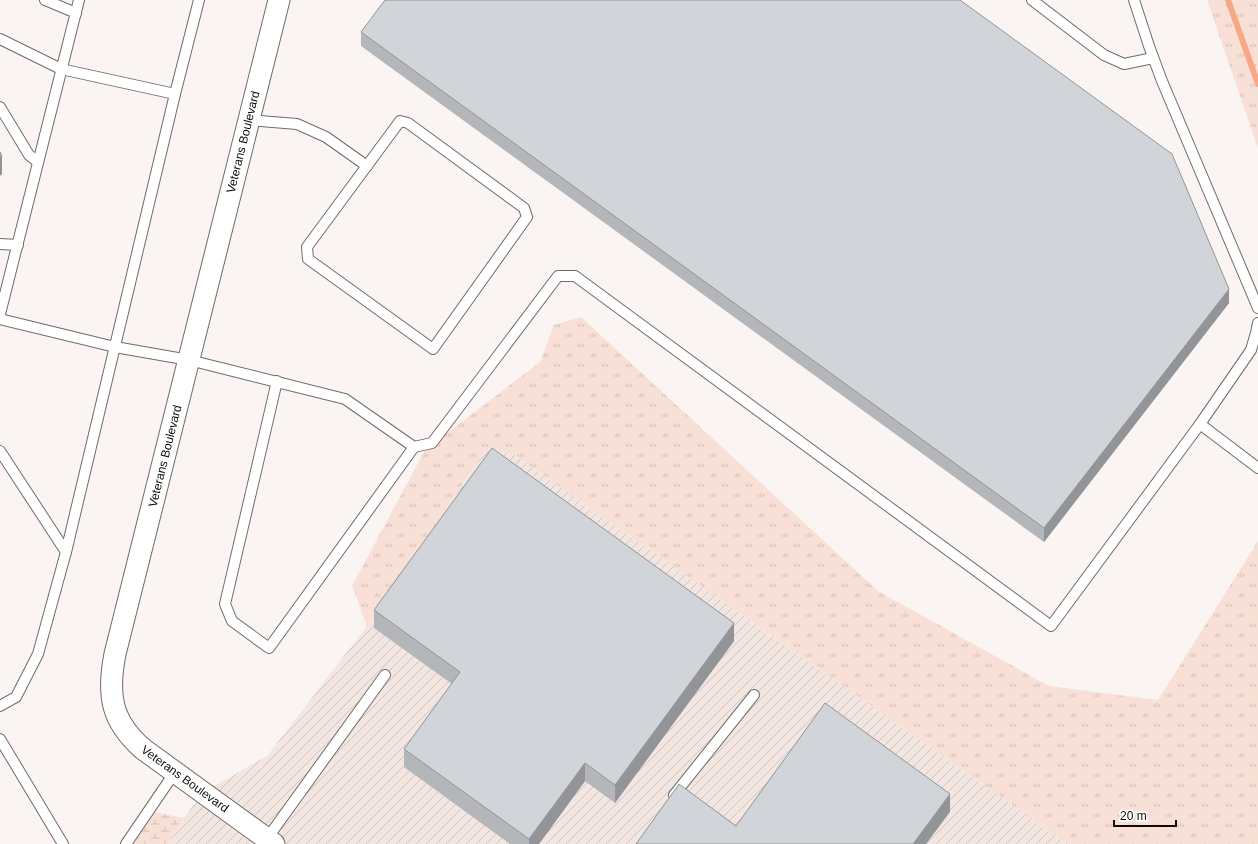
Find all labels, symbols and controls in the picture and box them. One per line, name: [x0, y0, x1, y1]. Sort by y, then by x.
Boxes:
street label: Veterans Boulevard: [224, 89, 262, 195]
street label: Veterans Boulevard: [146, 403, 184, 509]
street label: Veterans Boulevard: [139, 743, 231, 815]
scale bar: [1114, 802, 1176, 828]
text: 20 m: [1120, 809, 1147, 823]

